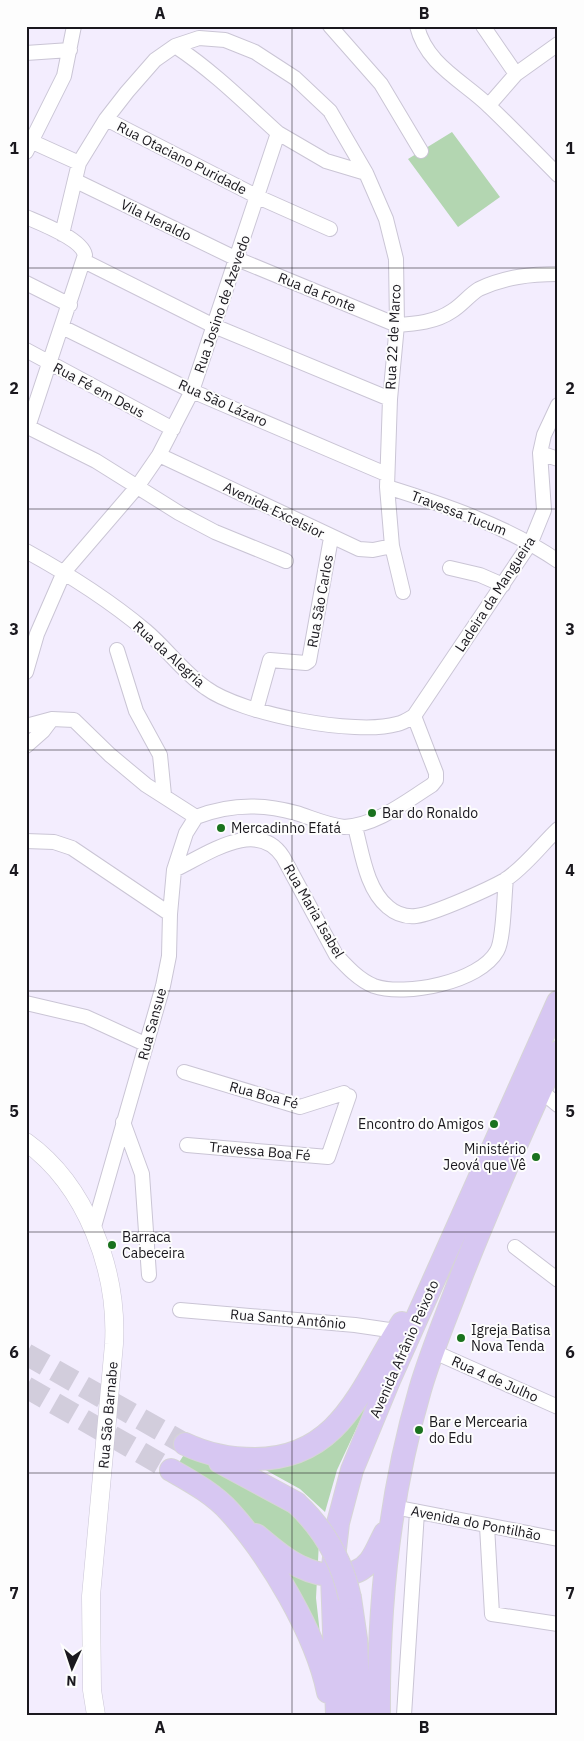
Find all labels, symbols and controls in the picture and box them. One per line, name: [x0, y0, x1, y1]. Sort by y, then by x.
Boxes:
text: A: [155, 3, 166, 23]
text: B: [419, 3, 430, 23]
street label: Rua Otaciano Puridade: [114, 117, 250, 199]
text: 1: [9, 138, 19, 158]
text: 1: [565, 138, 575, 158]
street label: Vila Heraldo: [118, 195, 194, 245]
street label: Rua Josino de Azevedo: [190, 233, 254, 375]
street label: Rua da Fonte: [275, 268, 359, 316]
street label: Rua 22 de Marco: [381, 284, 405, 390]
street label: Rua Fé em Deus: [50, 358, 148, 422]
street label: Rua São Lázaro: [176, 375, 271, 431]
text: 2: [9, 378, 19, 398]
text: 2: [565, 378, 575, 398]
street label: Avenida Excelsior: [220, 478, 328, 542]
street label: Travessa Tucum: [409, 486, 509, 540]
street label: Ladeira da Mangueira: [451, 532, 539, 655]
street label: Rua São Carlos: [303, 553, 337, 649]
street label: Rua da Alegria: [129, 617, 209, 691]
text: 3: [9, 619, 19, 639]
text: 3: [565, 619, 575, 639]
place label: Bar do Ronaldo: [382, 804, 478, 822]
marker: Bar do Ronaldo: [366, 807, 378, 819]
place label: Mercadinho Efatá: [231, 819, 341, 837]
marker: Mercadinho Efatá: [215, 822, 227, 834]
text: 4: [9, 860, 19, 880]
text: 4: [565, 860, 575, 880]
street label: Rua Maria Isabel: [280, 861, 348, 961]
street label: Rua Sansue: [134, 986, 170, 1062]
street label: Rua Boa Fé: [228, 1077, 301, 1113]
text: 5: [9, 1101, 19, 1121]
text: 5: [565, 1101, 575, 1121]
place label: Encontro do Amigos: [358, 1115, 484, 1133]
marker: Encontro do Amigos: [488, 1118, 500, 1130]
street label: Travessa Boa Fé: [209, 1138, 312, 1164]
place label: Ministério Jeová que Vê: [443, 1140, 526, 1174]
marker: Ministério Jeová que Vê: [530, 1151, 542, 1163]
place label: Barraca Cabeceira: [122, 1228, 185, 1262]
marker: Barraca Cabeceira: [106, 1239, 118, 1251]
street label: Avenida Afrânio Peixoto: [365, 1277, 443, 1421]
street label: Rua Santo Antônio: [229, 1305, 347, 1333]
place label: Igreja Batisa Nova Tenda: [471, 1321, 551, 1355]
marker: Igreja Batisa Nova Tenda: [455, 1332, 467, 1344]
text: 6: [9, 1342, 19, 1362]
text: 6: [565, 1342, 575, 1362]
street label: Rua 4 de Julho: [449, 1352, 541, 1406]
street label: Rua São Barnabe: [94, 1360, 122, 1469]
place label: Bar e Mercearia do Edu: [429, 1413, 528, 1447]
marker: Bar e Mercearia do Edu: [413, 1424, 425, 1436]
street label: Avenida do Pontilhão: [409, 1502, 543, 1544]
text: 7: [9, 1583, 19, 1603]
text: 7: [565, 1583, 575, 1603]
north arrow: [48, 1644, 98, 1694]
text: N: [66, 1672, 77, 1690]
text: A: [155, 1717, 166, 1737]
text: B: [419, 1717, 430, 1737]

